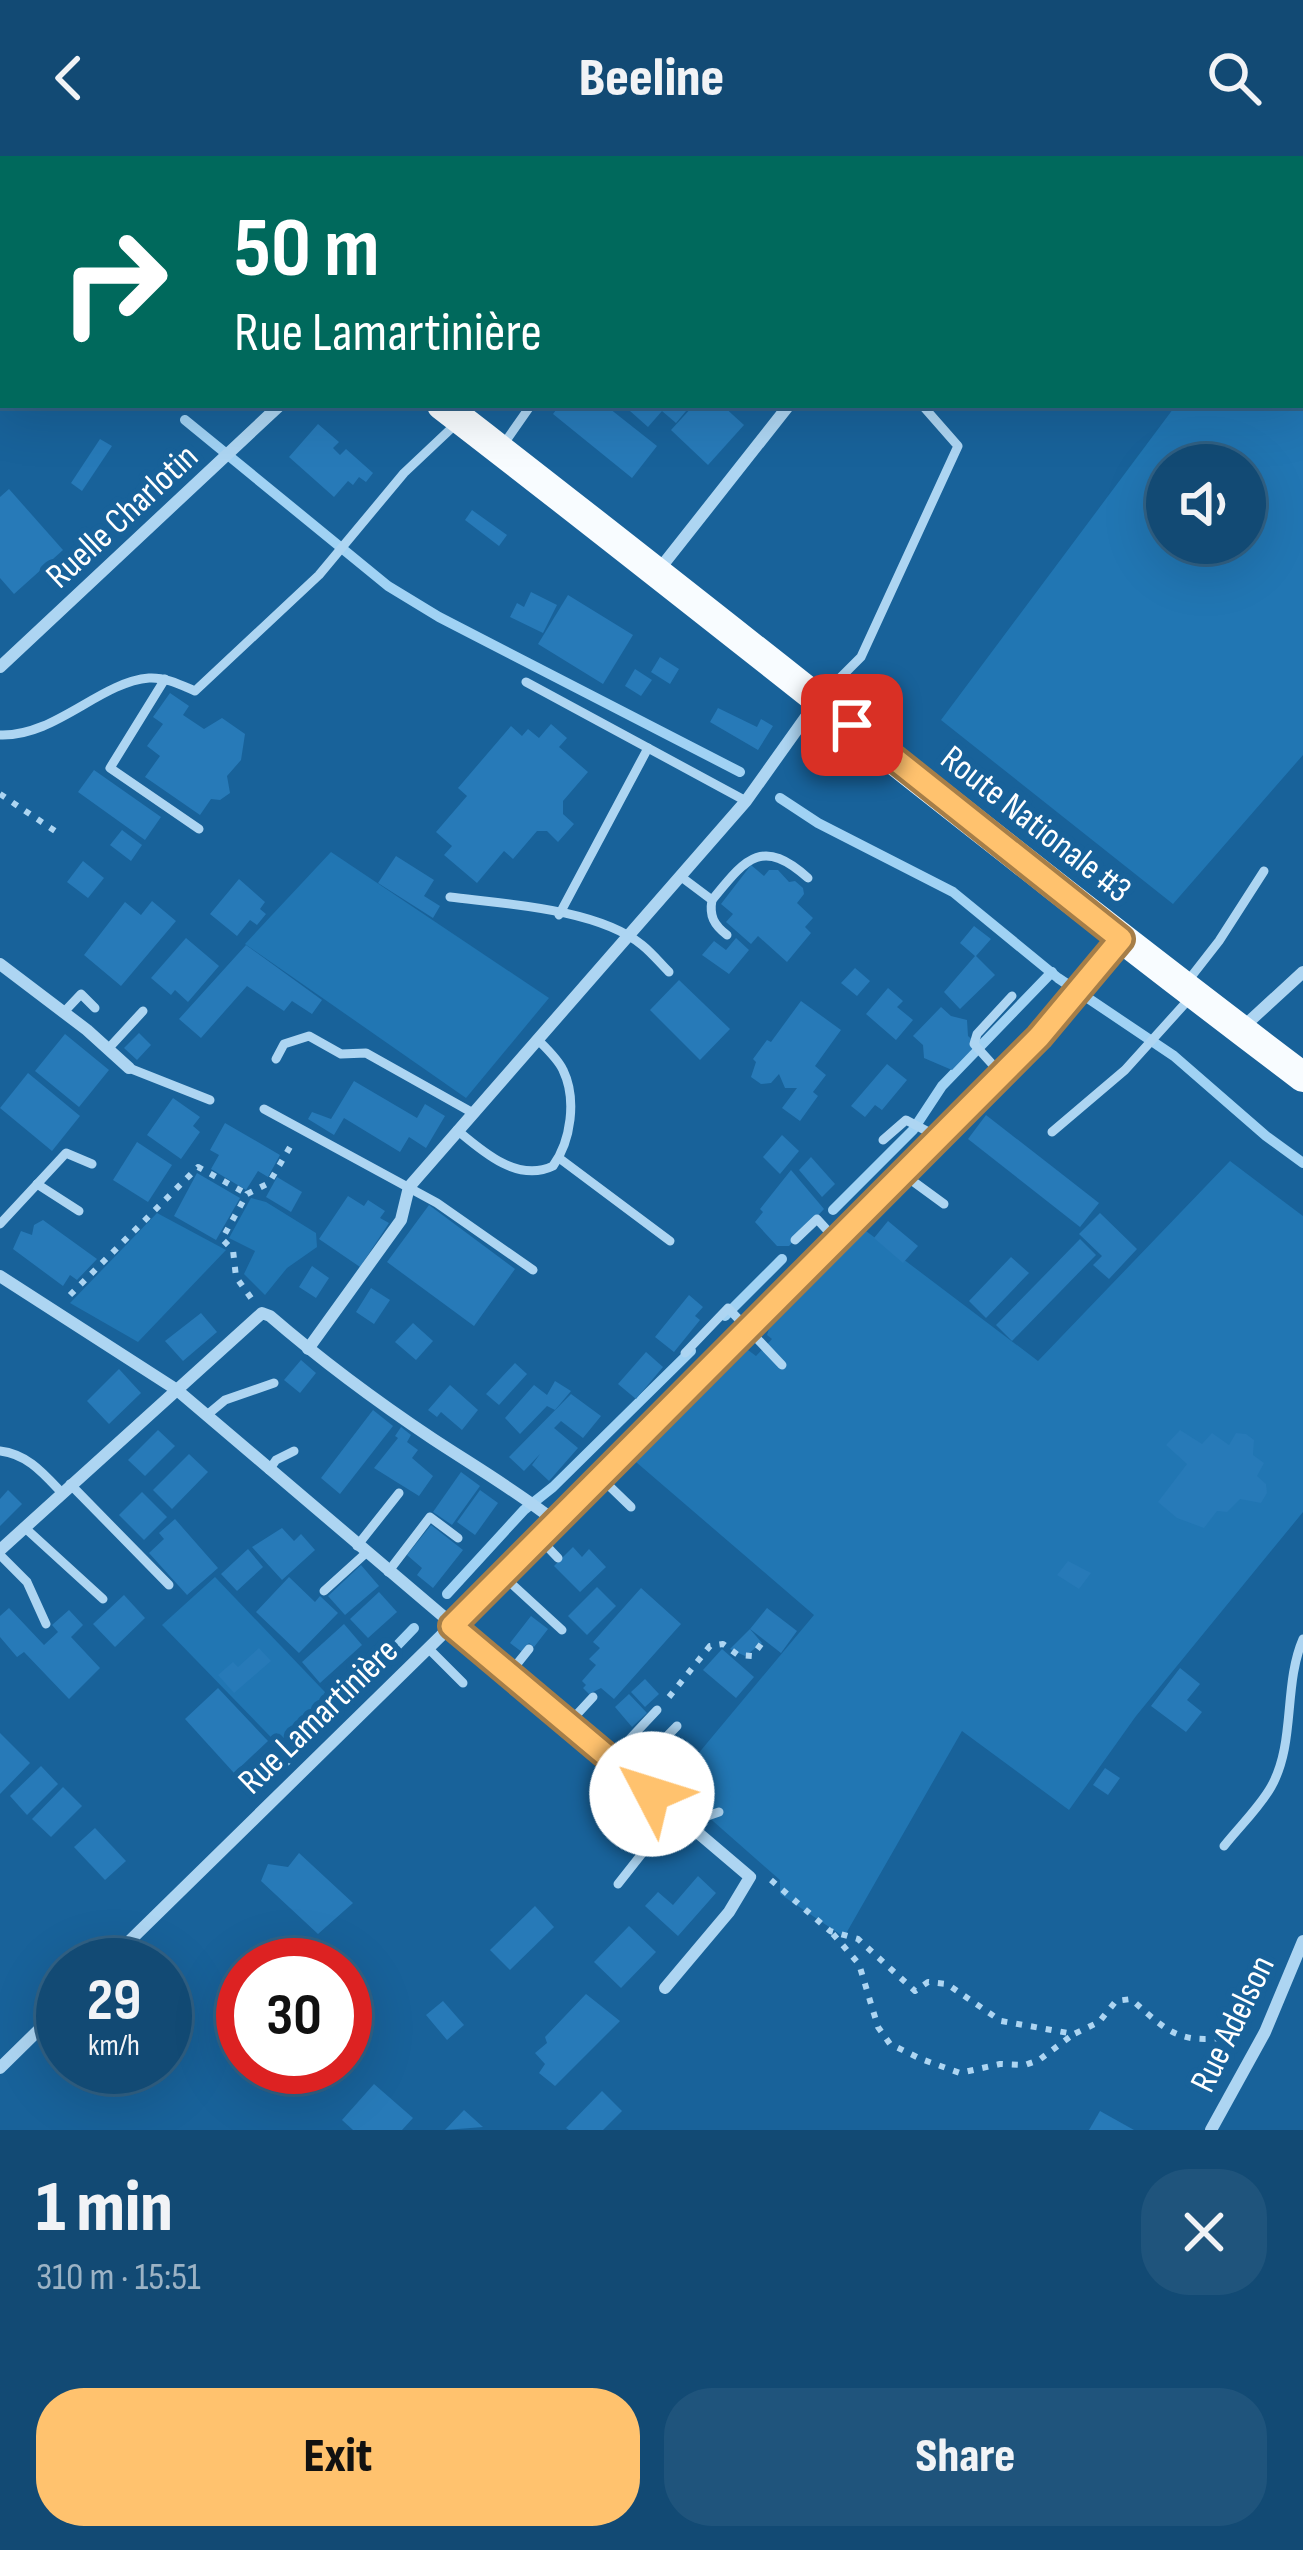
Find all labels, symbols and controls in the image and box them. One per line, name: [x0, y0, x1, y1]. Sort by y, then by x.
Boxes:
icon: back: [36, 45, 102, 111]
icon: search: [1201, 45, 1267, 111]
text: Beeline: [579, 46, 724, 111]
text: 50 m: [234, 199, 380, 300]
icon: right: [36, 204, 192, 360]
text: Rue Lamartinière: [234, 301, 542, 366]
street label: Ruelle Charlotin: [38, 436, 207, 598]
map controls: [1146, 444, 1266, 564]
button: sound: [1146, 444, 1266, 564]
pin: [801, 674, 903, 776]
icon: arrive: [819, 692, 885, 758]
street label: Route Nationale #3: [932, 737, 1139, 913]
street label: Rue Lamartinière: [230, 1630, 408, 1804]
position arrow: [589, 1731, 715, 1857]
speed limit sign: 30: [216, 1938, 372, 2094]
street label: Rue Adelson: [1182, 1949, 1285, 2099]
text: 29: [87, 1965, 141, 2037]
text: km/h: [88, 2028, 140, 2064]
text: 1 min: [36, 2165, 173, 2252]
button: close: [1141, 2169, 1267, 2295]
text: 310 m · 15:51: [36, 2254, 201, 2301]
button: Exit: [36, 2388, 640, 2526]
button: Share: [664, 2388, 1267, 2526]

